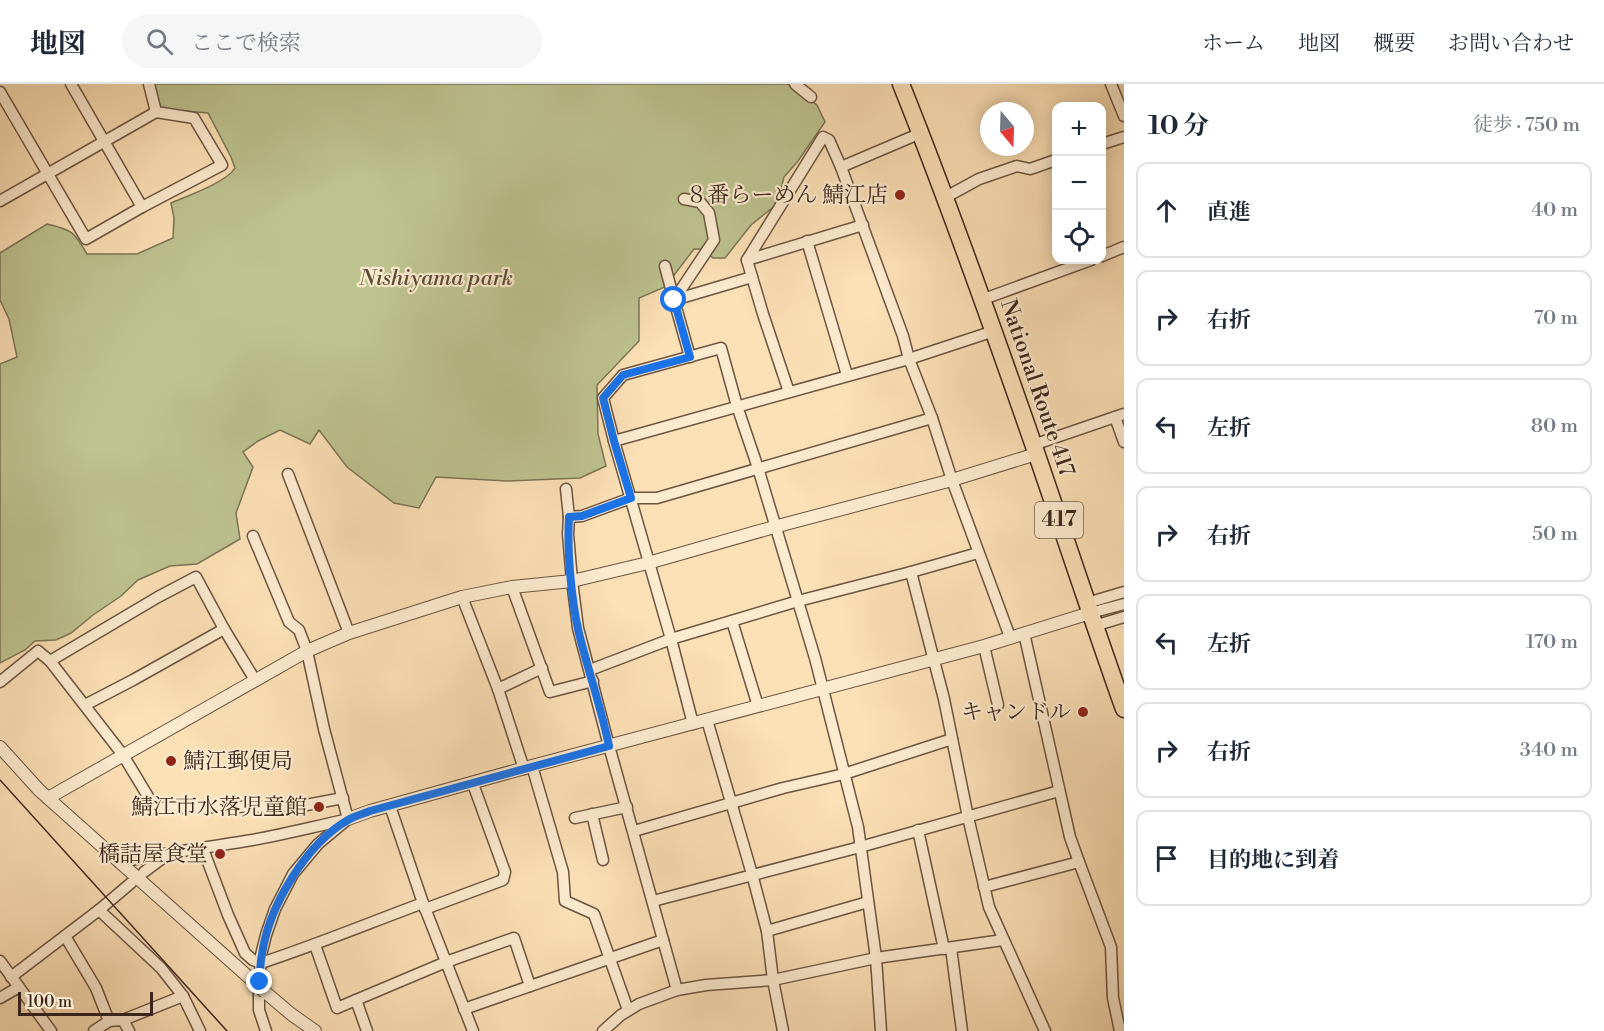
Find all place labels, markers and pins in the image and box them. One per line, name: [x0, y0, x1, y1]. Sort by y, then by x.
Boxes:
place label: ８番らーめん 鯖江店: [685, 182, 888, 209]
marker: ８番らーめん 鯖江店: [893, 188, 907, 202]
place label: キャンドル: [961, 699, 1071, 726]
marker: キャンドル: [1076, 705, 1090, 719]
place label: 鯖江郵便局: [183, 748, 293, 775]
marker: 鯖江郵便局: [164, 754, 178, 768]
place label: 鯖江市水落児童館: [131, 794, 307, 821]
marker: 鯖江市水落児童館: [312, 800, 326, 814]
place label: 橋詰屋食堂: [98, 841, 208, 868]
marker: 橋詰屋食堂: [213, 847, 227, 861]

